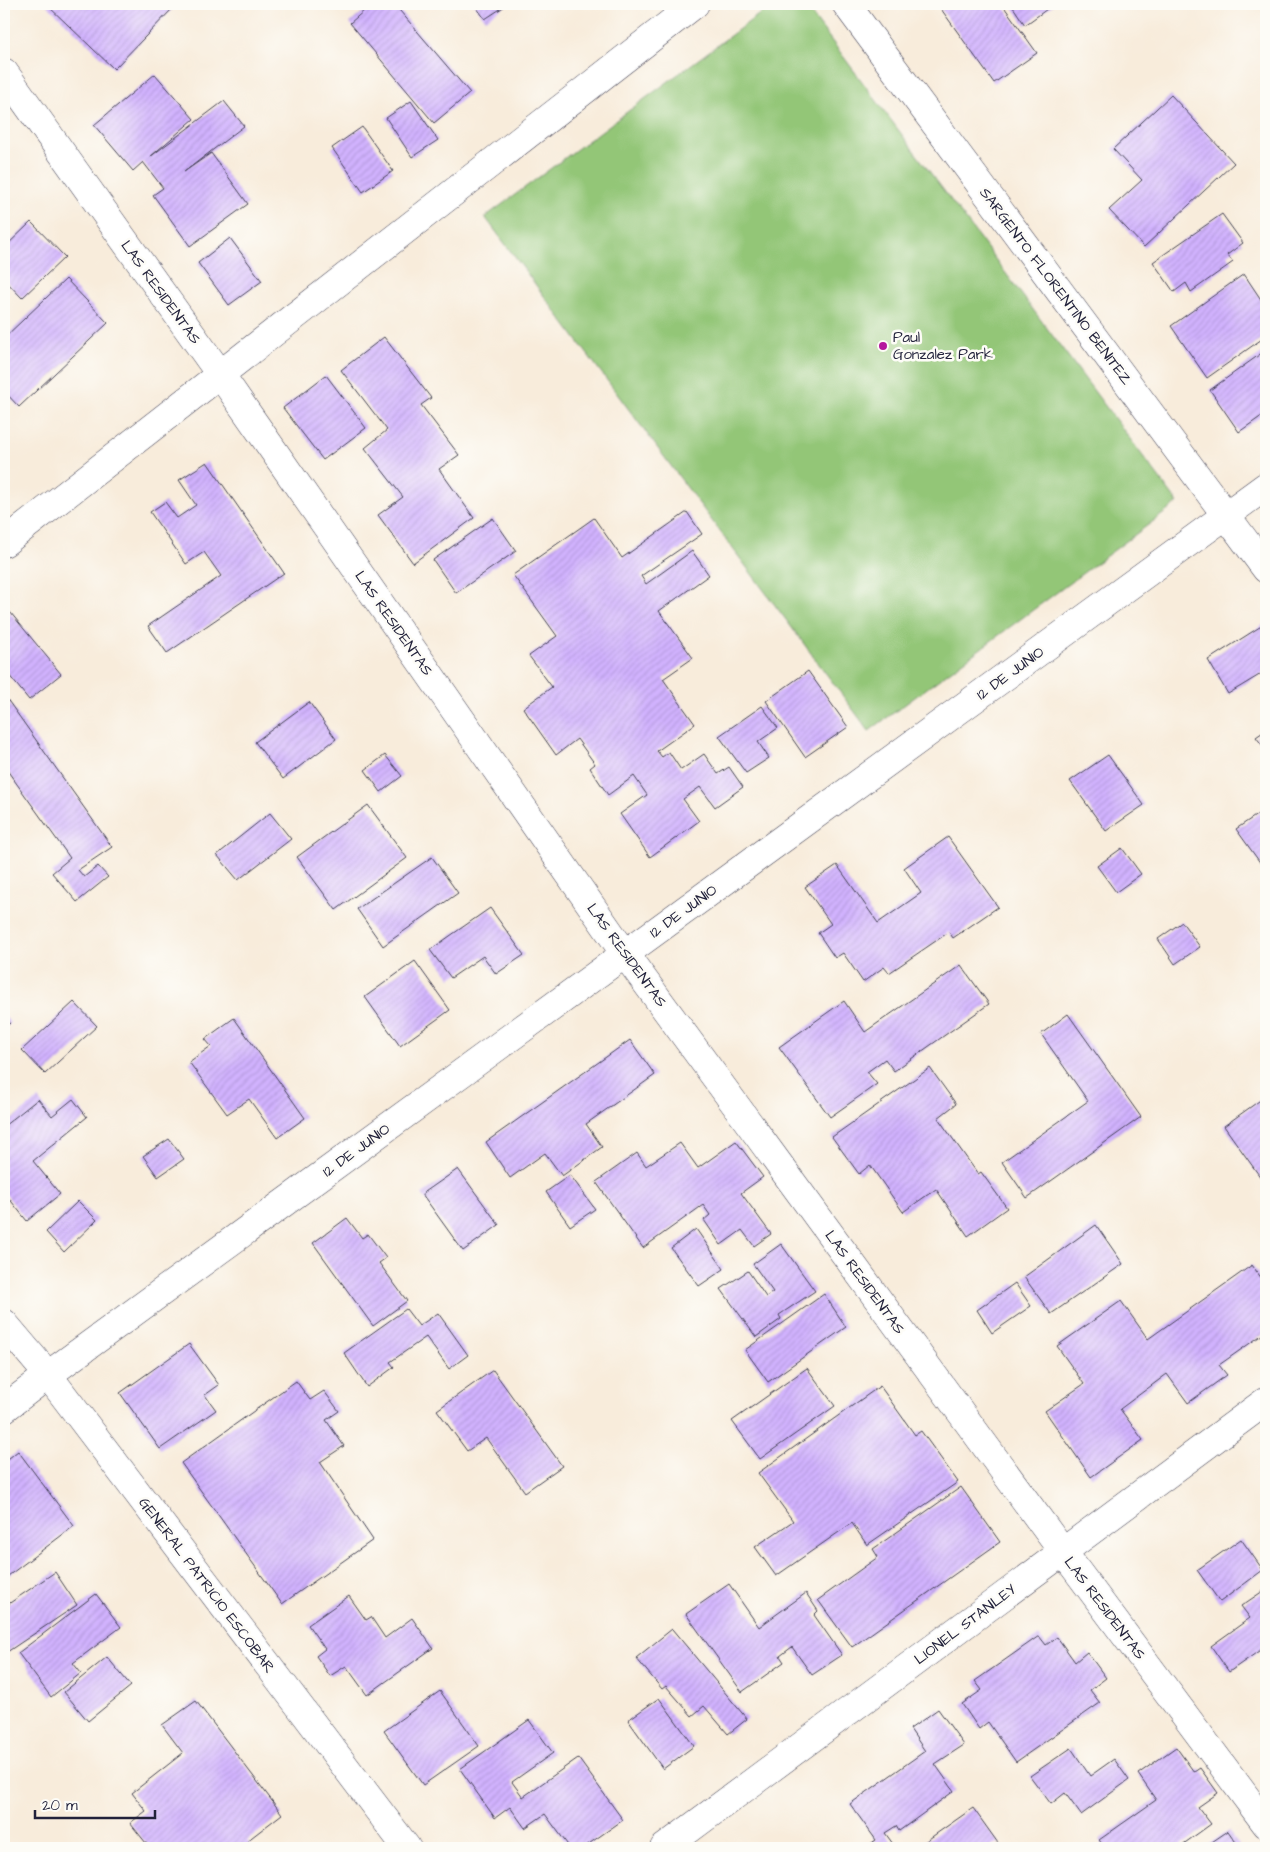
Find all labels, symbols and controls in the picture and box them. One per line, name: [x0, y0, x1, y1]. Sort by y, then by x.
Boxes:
street label: SARGENTO FLORENTINO BENITEZ: [974, 183, 1137, 389]
street label: LAS RESIDENTAS: [116, 236, 206, 349]
place label: Paul Gonzalez Park: [893, 327, 993, 365]
marker: Paul Gonzalez Park: [877, 340, 889, 352]
street label: LAS RESIDENTAS: [350, 567, 438, 680]
street label: 12 DE JUNIO: [972, 642, 1049, 705]
street label: 12 DE JUNIO: [645, 880, 722, 943]
street label: LAS RESIDENTAS: [582, 899, 672, 1012]
street label: 12 DE JUNIO: [318, 1119, 395, 1182]
street label: LAS RESIDENTAS: [820, 1226, 910, 1339]
street label: GENERAL PATRICIO ESCOBAR: [134, 1493, 280, 1677]
street label: LAS RESIDENTAS: [1059, 1553, 1150, 1664]
street label: LIONEL STANLEY: [910, 1579, 1021, 1670]
scale bar: [35, 1787, 155, 1819]
text: 20 m: [42, 1795, 78, 1816]

